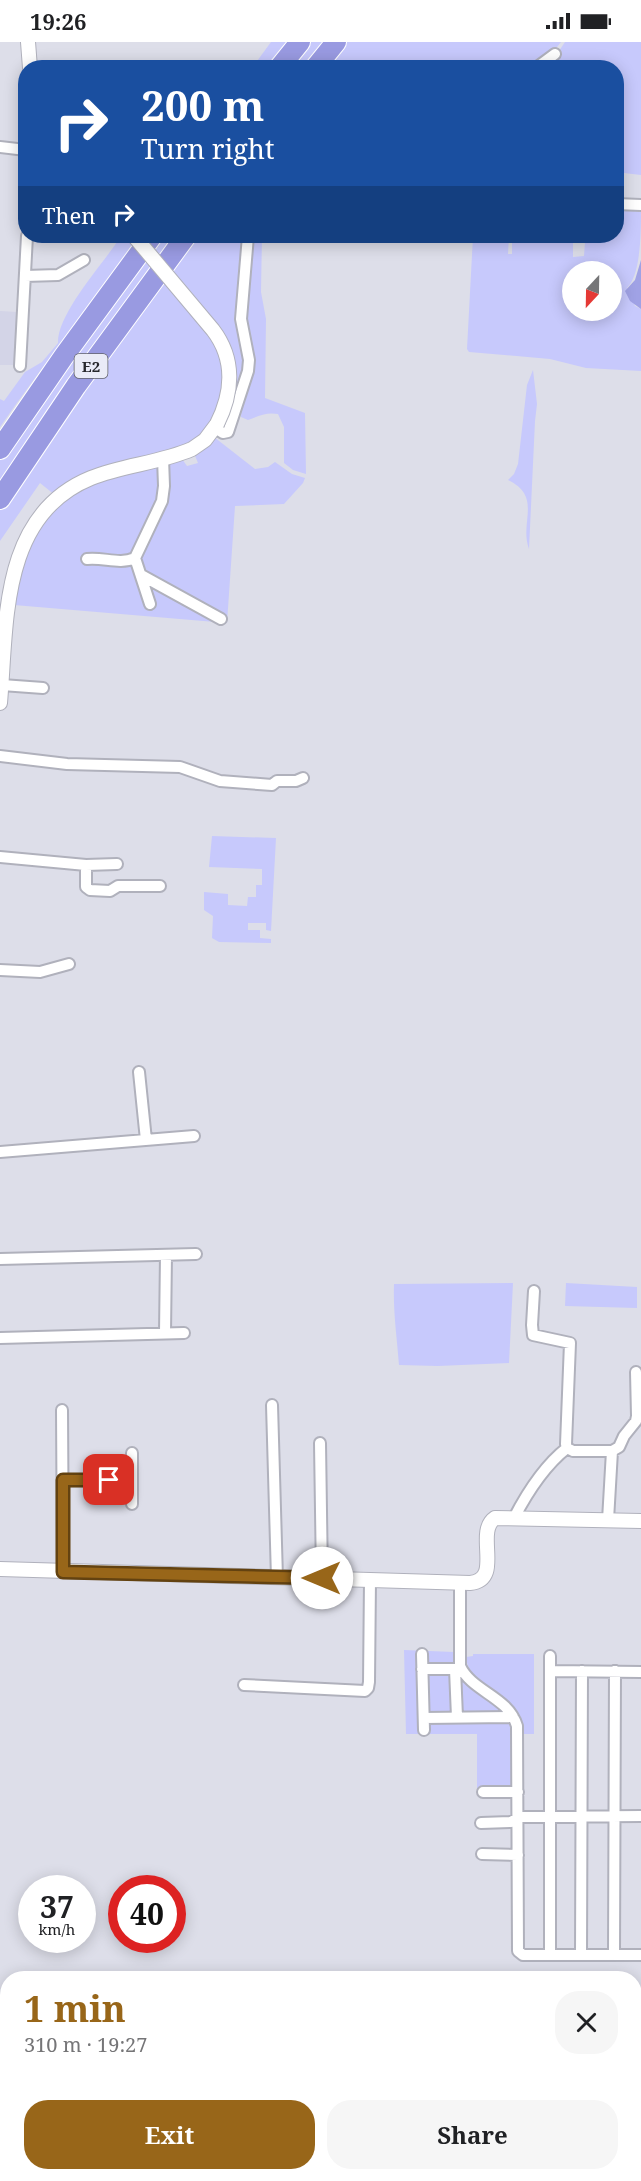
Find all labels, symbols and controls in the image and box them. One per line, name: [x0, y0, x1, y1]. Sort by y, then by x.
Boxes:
text: 19:26: [30, 6, 86, 36]
text: 200 m: [141, 76, 265, 133]
icon: right: [42, 84, 120, 162]
text: Turn right: [141, 130, 274, 167]
icon: right: [107, 198, 140, 231]
text: Then: [42, 200, 95, 230]
north arrow: [562, 261, 622, 321]
map controls: [562, 261, 622, 321]
road number: E2: [74, 354, 107, 378]
pin: [83, 1454, 134, 1505]
icon: arrive: [92, 1463, 125, 1496]
position arrow: [290, 1546, 354, 1610]
speed limit sign: 40: [108, 1875, 186, 1953]
text: 37: [40, 1886, 74, 1927]
text: km/h: [39, 1919, 75, 1939]
text: 1 min: [24, 1984, 126, 2033]
button: close: [555, 1991, 618, 2054]
text: 310 m · 19:27: [24, 2031, 147, 2058]
button: Exit: [24, 2100, 315, 2169]
button: Share: [327, 2100, 618, 2169]

